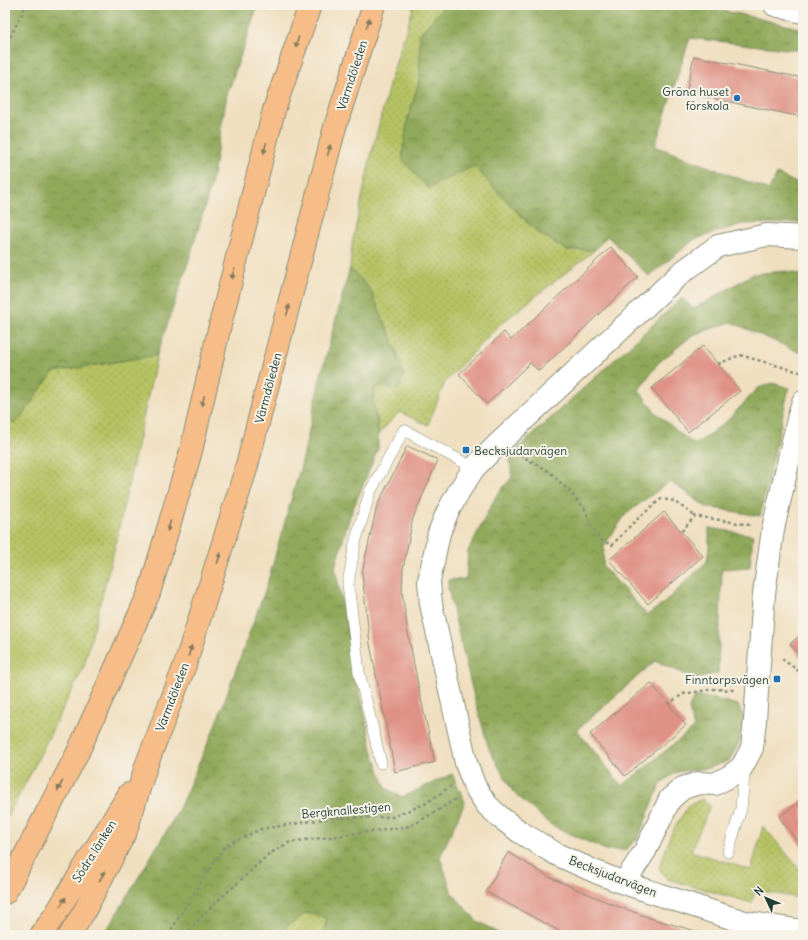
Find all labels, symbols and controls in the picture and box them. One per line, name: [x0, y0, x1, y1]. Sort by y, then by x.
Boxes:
one-way arrow: [366, 16, 372, 28]
one-way arrow: [294, 36, 300, 48]
street label: Värmdöleden: [334, 38, 370, 112]
place label: Gröna huset förskola: [662, 84, 729, 113]
marker: Gröna huset förskola: [732, 93, 742, 103]
one-way arrow: [262, 142, 268, 154]
one-way arrow: [327, 144, 333, 156]
one-way arrow: [230, 268, 236, 280]
one-way arrow: [285, 304, 291, 316]
street label: Värmdöleden: [251, 351, 285, 425]
one-way arrow: [199, 394, 205, 407]
place label: Becksjudarvägen: [474, 443, 567, 458]
marker: Becksjudarvägen: [461, 445, 471, 455]
one-way arrow: [166, 520, 172, 532]
one-way arrow: [216, 552, 222, 564]
one-way arrow: [187, 644, 193, 656]
street label: Värmdöleden: [152, 660, 192, 734]
place label: Finntorpsvägen: [685, 672, 769, 687]
marker: Finntorpsvägen: [772, 674, 782, 684]
one-way arrow: [57, 780, 64, 792]
street label: Bergknallestigen: [301, 799, 391, 821]
street label: Södra länken: [69, 817, 119, 885]
street label: Becksjudarvägen: [567, 852, 659, 900]
one-way arrow: [99, 871, 106, 882]
north arrow: [746, 878, 786, 918]
text: N: [751, 883, 766, 899]
one-way arrow: [59, 896, 66, 908]

